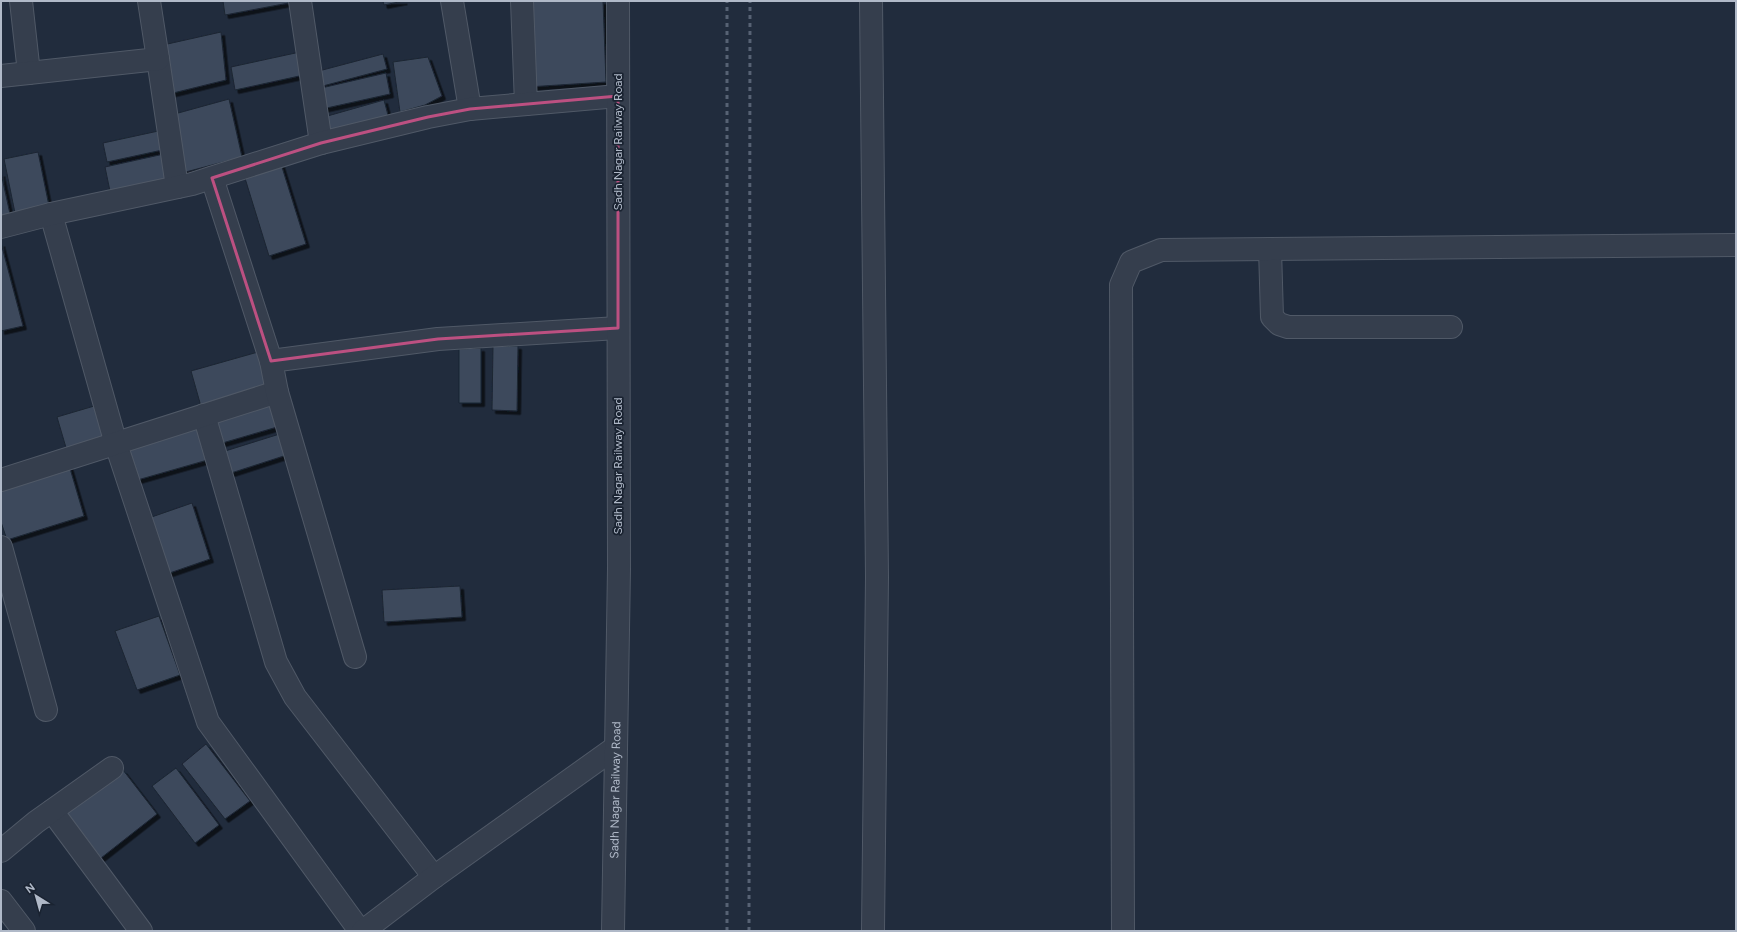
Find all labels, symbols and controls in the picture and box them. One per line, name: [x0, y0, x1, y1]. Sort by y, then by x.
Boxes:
street label: Sadh Nagar Railway Road: [611, 73, 625, 211]
street label: Sadh Nagar Railway Road: [611, 397, 625, 535]
street label: Sadh Nagar Railway Road: [607, 721, 623, 859]
north arrow: [16, 876, 56, 916]
text: N: [23, 881, 38, 896]

